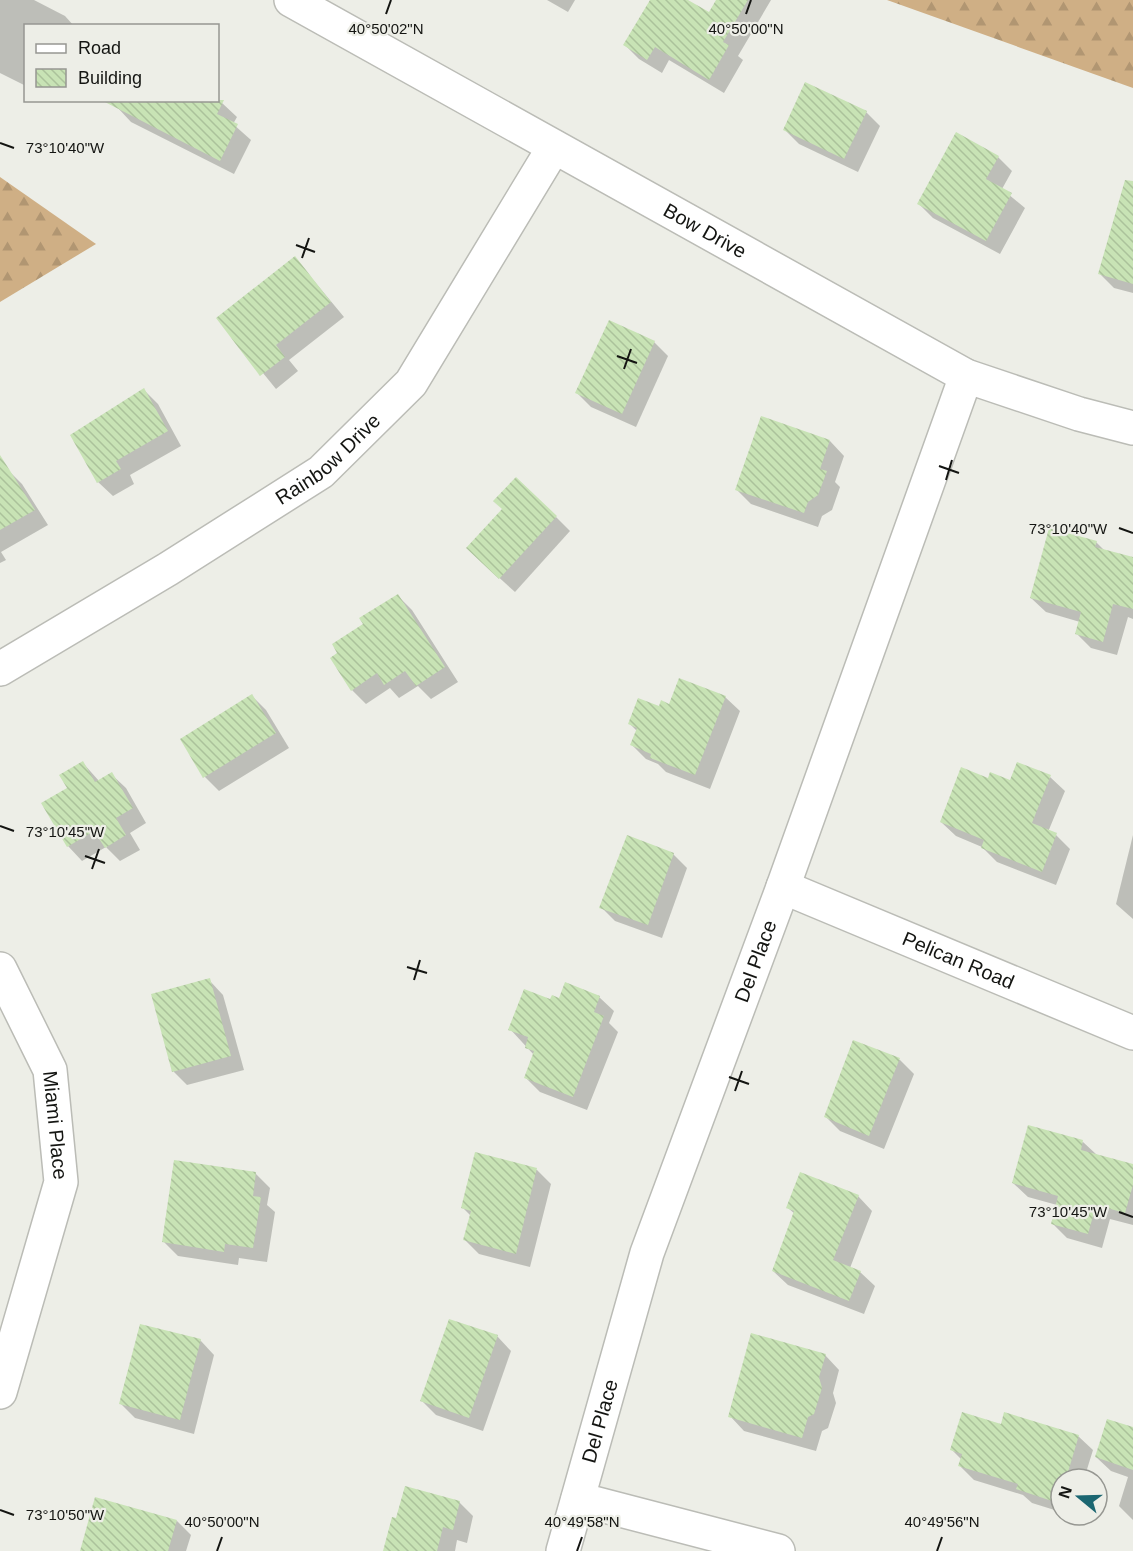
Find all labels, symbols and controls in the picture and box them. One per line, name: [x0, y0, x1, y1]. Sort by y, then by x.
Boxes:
text: 40°50'02"N: [348, 20, 424, 37]
text: 40°50'00"N: [708, 20, 784, 37]
legend: [24, 24, 219, 102]
text: Road: [78, 38, 121, 58]
text: Building: [78, 68, 142, 88]
text: 73°10'40"W: [26, 139, 105, 156]
street label: Bow Drive: [660, 199, 750, 262]
street label: Rainbow Drive: [271, 409, 384, 509]
text: 73°10'40"W: [1029, 520, 1108, 537]
text: 73°10'45"W: [26, 823, 105, 840]
street label: Del Place: [730, 917, 781, 1005]
street label: Pelican Road: [899, 927, 1018, 993]
street label: Miami Place: [39, 1070, 72, 1180]
text: 73°10'45"W: [1029, 1203, 1108, 1220]
street label: Del Place: [577, 1377, 622, 1465]
north arrow: [1049, 1467, 1109, 1527]
text: N: [1055, 1484, 1075, 1501]
text: 73°10'50"W: [26, 1506, 105, 1523]
text: 40°50'00"N: [184, 1513, 260, 1530]
text: 40°49'58"N: [544, 1513, 620, 1530]
text: 40°49'56"N: [904, 1513, 980, 1530]

